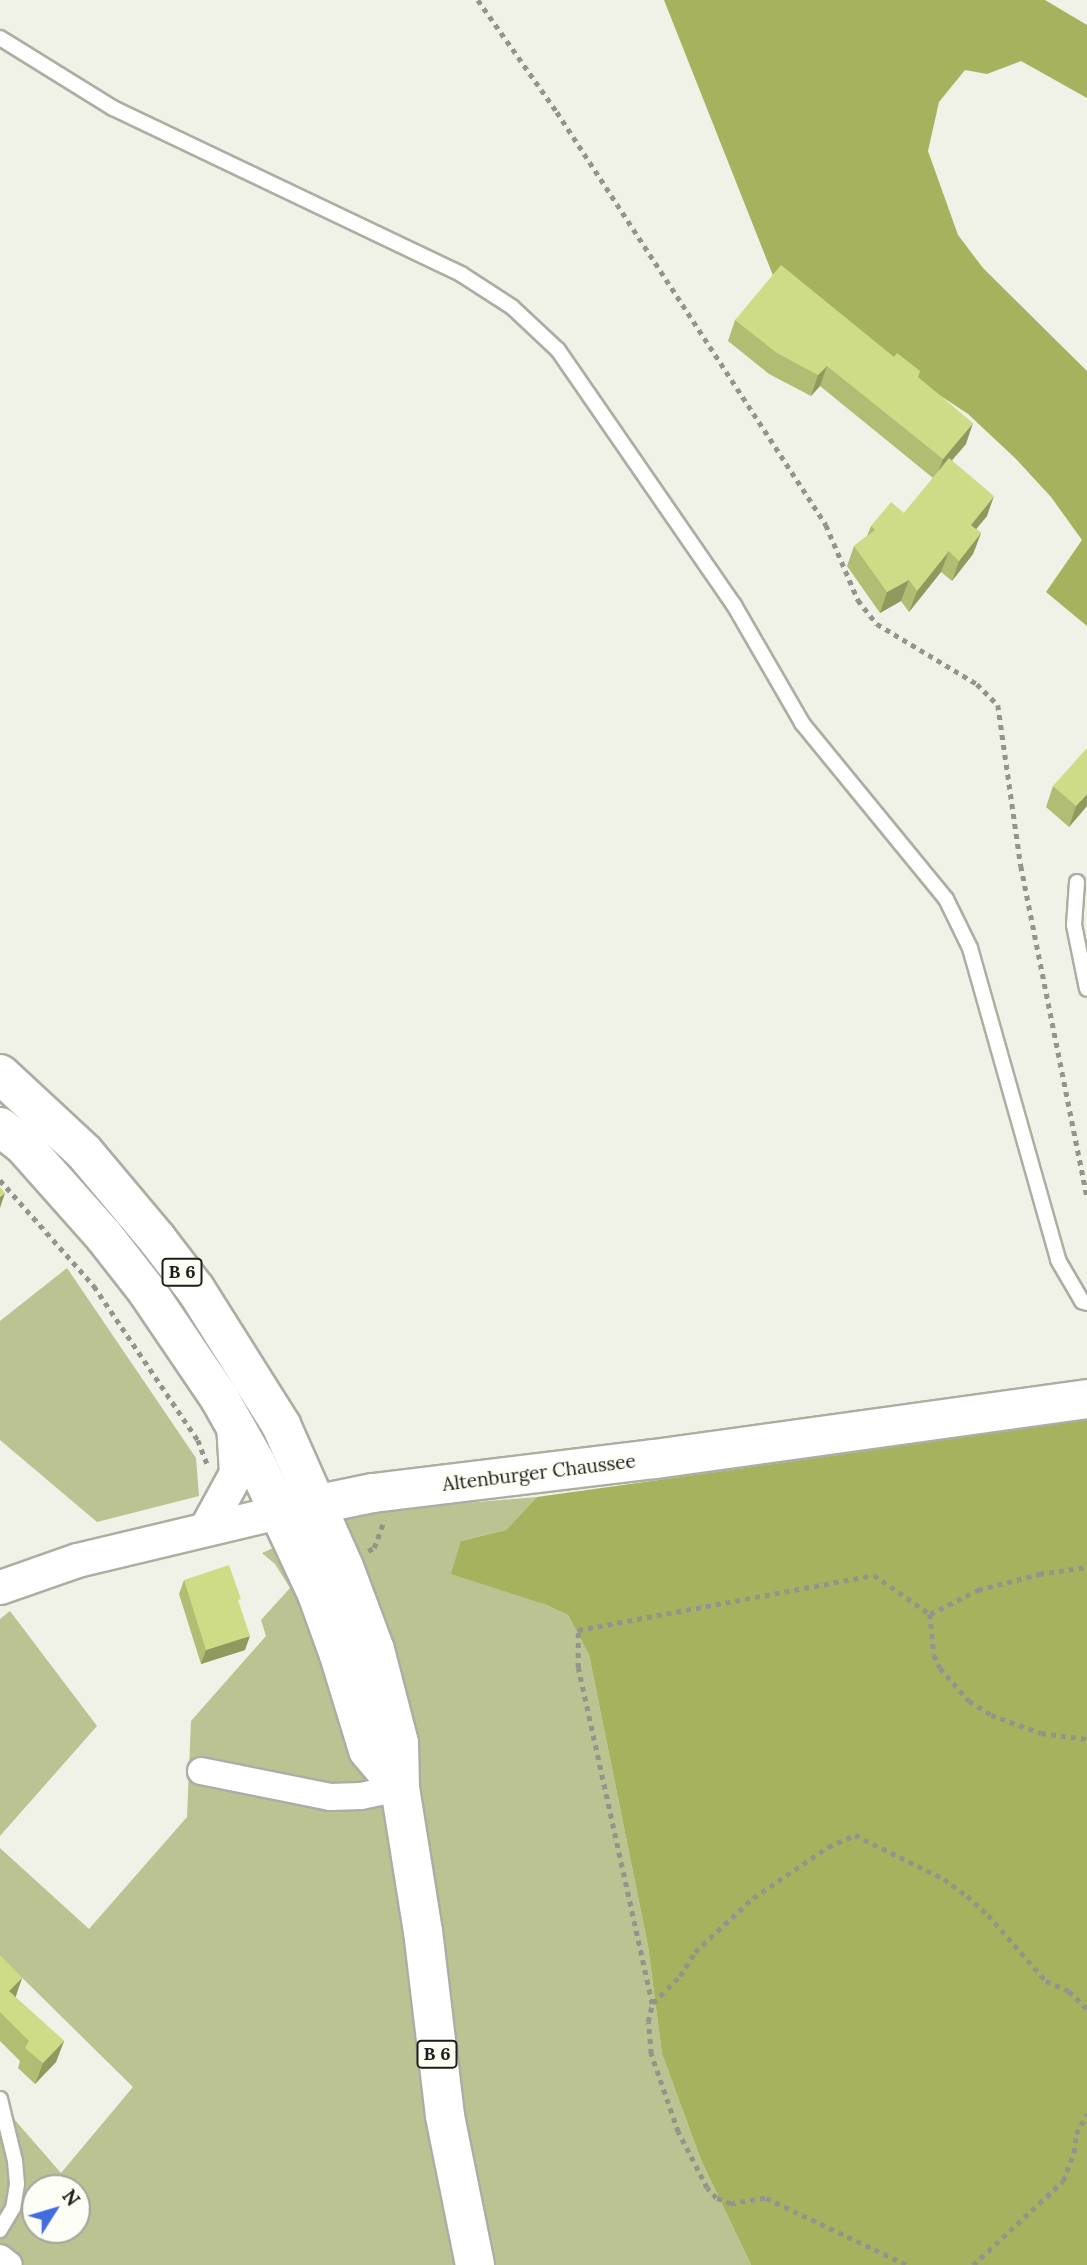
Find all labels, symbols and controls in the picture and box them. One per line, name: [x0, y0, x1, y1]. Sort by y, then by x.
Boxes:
road number: B 6: [161, 1258, 203, 1287]
street label: Altenburger Chaussee: [441, 1450, 637, 1496]
road number: B 6: [416, 2040, 458, 2068]
north arrow: [21, 2174, 91, 2244]
text: N: [57, 2184, 85, 2211]

